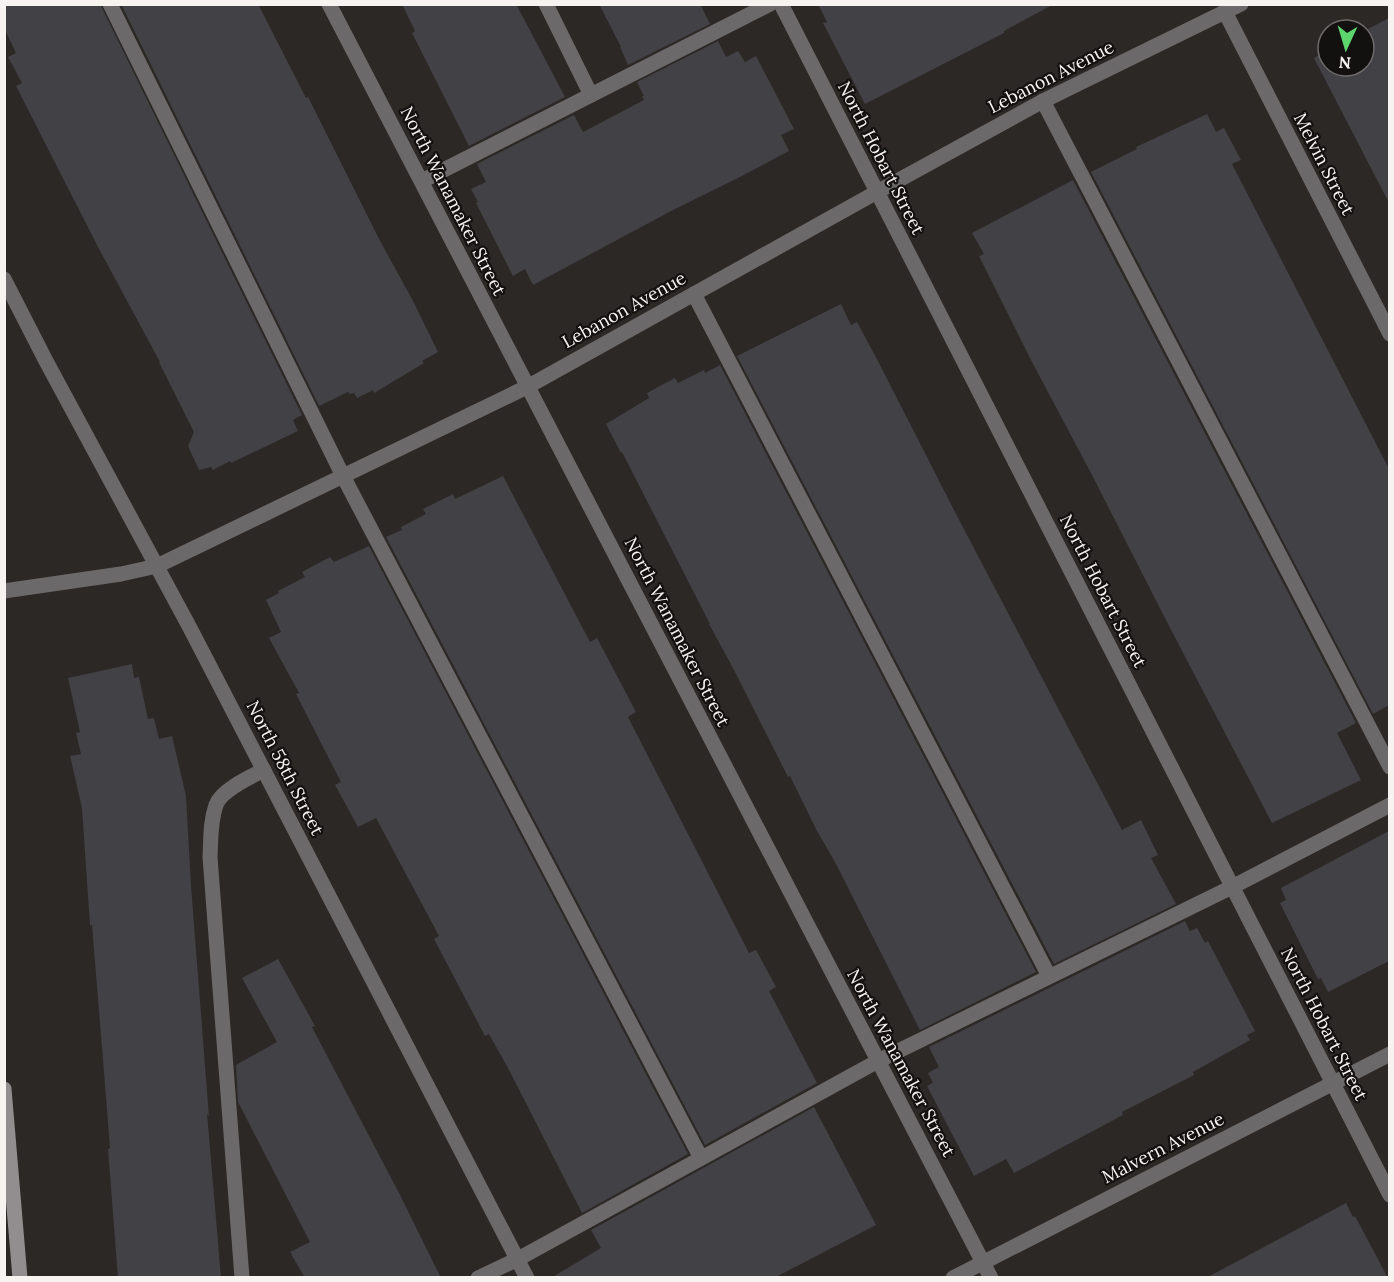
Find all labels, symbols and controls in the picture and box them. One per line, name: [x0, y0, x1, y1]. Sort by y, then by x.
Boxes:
north arrow: [1316, 18, 1376, 78]
street label: Lebanon Avenue: [984, 35, 1118, 118]
text: N: [1338, 53, 1352, 73]
street label: North Hobart Street: [833, 77, 930, 238]
street label: North Wanamaker Street: [396, 102, 511, 299]
street label: Melvin Street: [1289, 109, 1360, 219]
street label: Lebanon Avenue: [558, 266, 690, 353]
street label: North Hobart Street: [1055, 510, 1152, 671]
street label: North Wanamaker Street: [620, 533, 735, 730]
street label: North 58th Street: [242, 697, 329, 839]
street label: North Hobart Street: [1276, 943, 1373, 1104]
street label: North Wanamaker Street: [842, 965, 961, 1161]
street label: Malvern Avenue: [1098, 1107, 1228, 1188]

